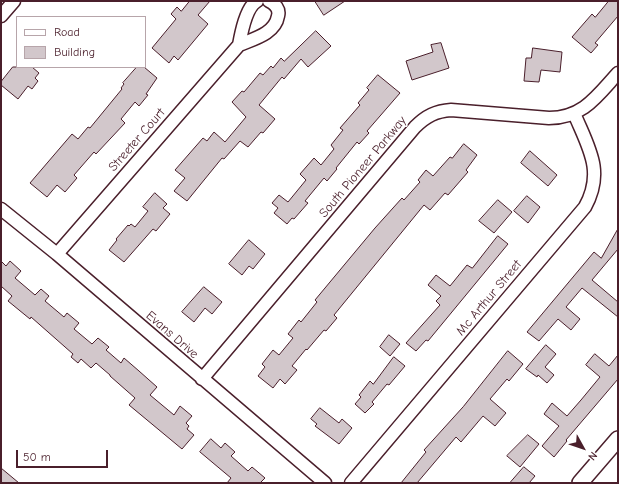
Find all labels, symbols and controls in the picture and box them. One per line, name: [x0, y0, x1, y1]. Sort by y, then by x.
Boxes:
legend: [16, 16, 146, 68]
text: Road: [54, 25, 80, 39]
text: Building: [54, 45, 95, 59]
street label: Streeter Court: [105, 105, 169, 175]
street label: South Pioneer Parkway: [316, 113, 410, 221]
street label: Mc Arthur Street: [453, 257, 525, 339]
street label: Evans Drive: [142, 308, 202, 362]
north arrow: [563, 428, 603, 468]
scale bar: [18, 442, 110, 468]
text: N: [585, 449, 600, 463]
text: 50 m: [23, 450, 51, 464]

